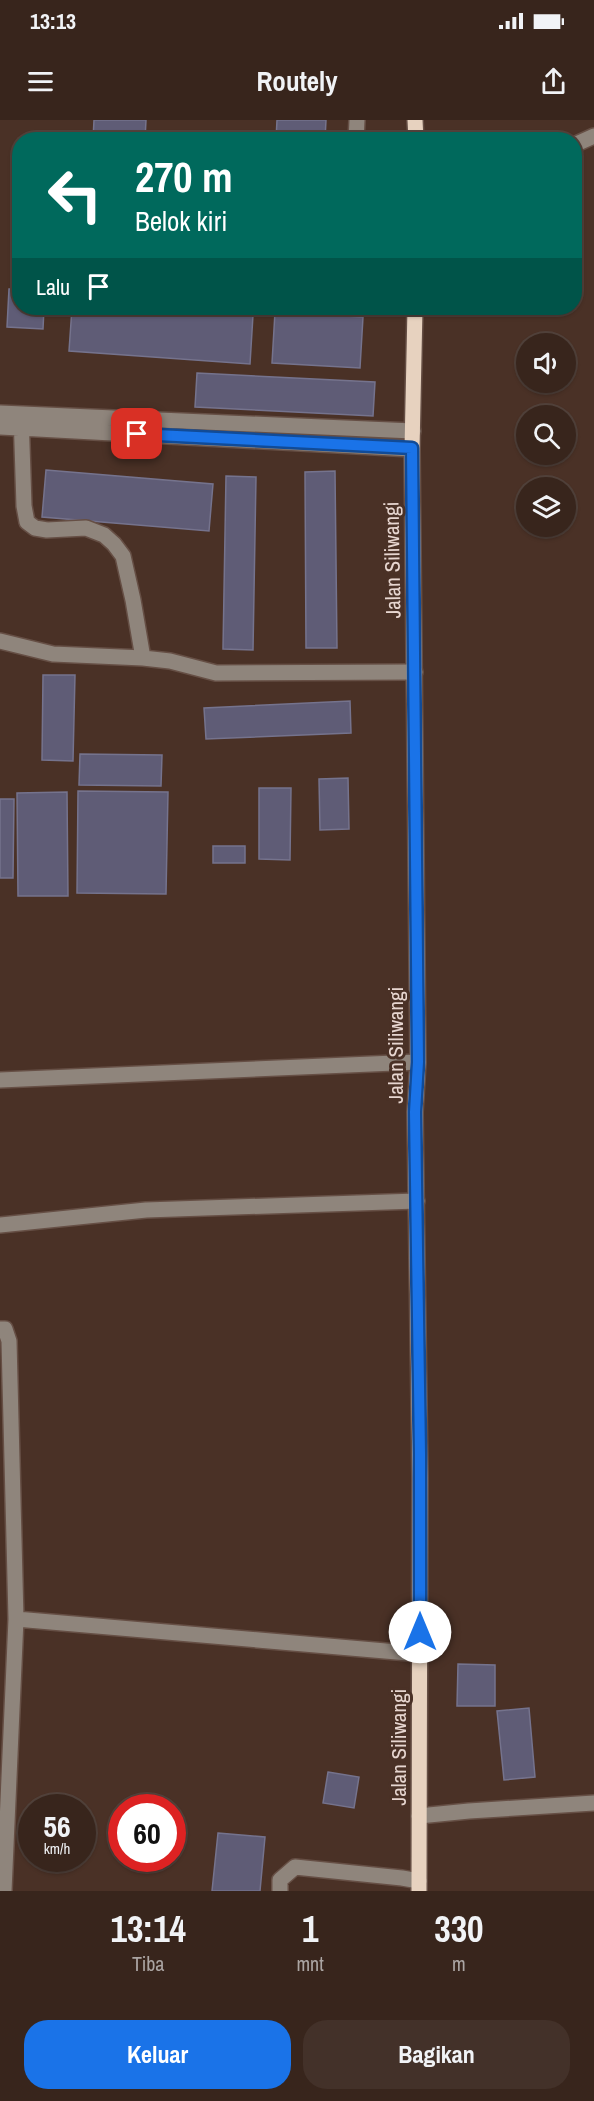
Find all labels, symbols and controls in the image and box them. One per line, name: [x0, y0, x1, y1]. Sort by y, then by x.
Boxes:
text: 13:13: [30, 6, 76, 36]
text: Routely: [256, 63, 338, 99]
icon: menu: [24, 65, 57, 98]
icon: share: [537, 65, 570, 98]
text: 270 m: [135, 149, 233, 205]
icon: left: [36, 156, 114, 234]
text: Belok kiri: [135, 203, 227, 239]
icon: arrive: [82, 270, 115, 303]
text: Lalu: [36, 272, 70, 302]
map controls: [516, 333, 576, 537]
button: sound: [516, 333, 576, 393]
button: search: [516, 405, 576, 465]
pin: [111, 408, 162, 459]
icon: arrive: [120, 417, 153, 450]
button: layers: [516, 477, 576, 537]
street label: Jalan Siliwangi: [376, 501, 408, 619]
street label: Jalan Siliwangi: [381, 987, 410, 1103]
position arrow: [388, 1600, 452, 1664]
street label: Jalan Siliwangi: [384, 1689, 413, 1805]
speed limit sign: 60: [108, 1794, 186, 1872]
text: 56: [43, 1806, 71, 1846]
text: km/h: [44, 1838, 70, 1859]
text: 13:14: [110, 1905, 186, 1953]
text: 1: [302, 1905, 318, 1953]
text: 330: [434, 1905, 484, 1953]
text: Tiba: [132, 1950, 164, 1977]
text: mnt: [296, 1950, 324, 1977]
text: m: [452, 1950, 466, 1977]
button: Keluar: [24, 2020, 291, 2089]
button: Bagikan: [303, 2020, 570, 2089]

